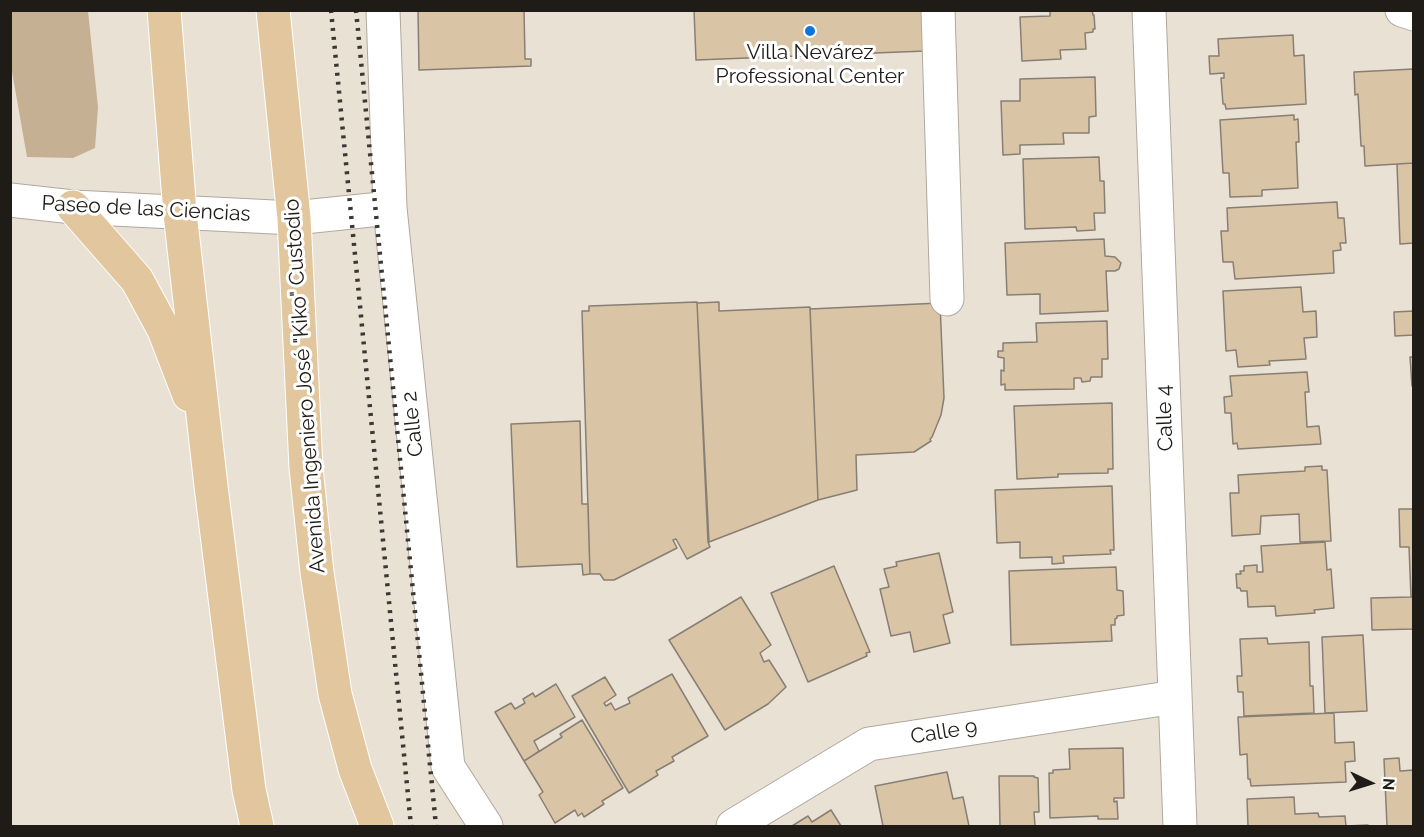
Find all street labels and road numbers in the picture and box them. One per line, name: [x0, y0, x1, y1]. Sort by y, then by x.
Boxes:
street label: Paseo de las Ciencias: [41, 191, 251, 227]
street label: Avenida Ingeniero José "Kiko" Custodio: [279, 198, 331, 574]
street label: Calle 4: [1151, 384, 1179, 452]
street label: Calle 2: [397, 390, 429, 458]
street label: Calle 9: [909, 714, 979, 750]

